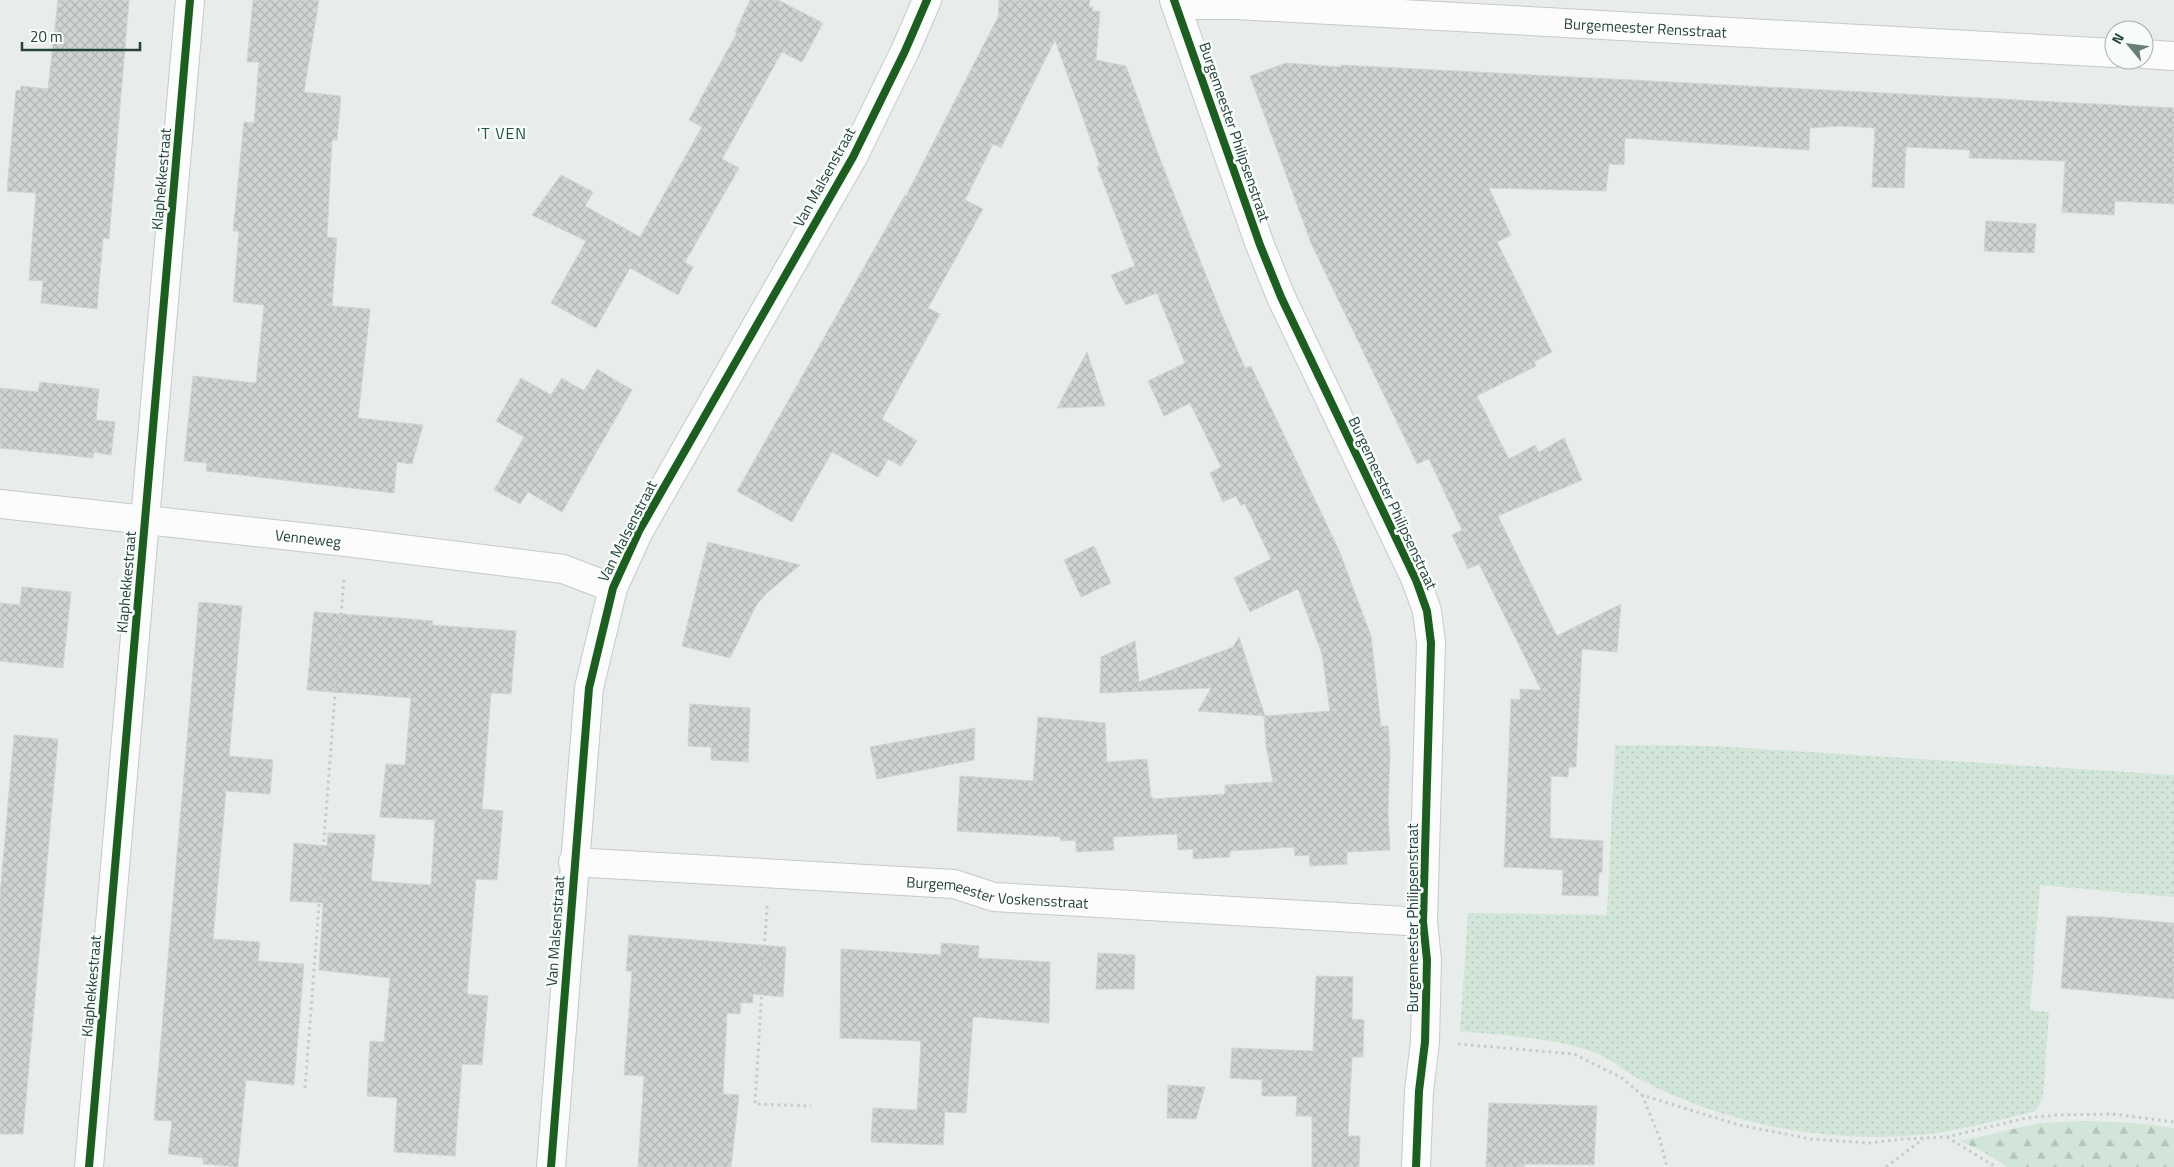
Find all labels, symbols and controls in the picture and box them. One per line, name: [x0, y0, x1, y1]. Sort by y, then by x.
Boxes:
street label: Burgemeester Rensstraat: [1563, 11, 1728, 43]
scale bar: [22, 20, 140, 52]
north arrow: [2104, 20, 2154, 70]
text: 20 m: [30, 25, 63, 48]
text: N: [2106, 29, 2129, 48]
street label: Burgemeester Philipsenstraat: [1193, 39, 1277, 226]
district label: 'T VEN: [477, 121, 527, 145]
street label: Van Malsenstraat: [787, 122, 861, 231]
street label: Klaphekkestraat: [145, 126, 177, 231]
street label: Burgemeester Philipsenstraat: [1343, 413, 1444, 594]
street label: Van Malsenstraat: [592, 476, 663, 586]
street label: Venneweg: [274, 523, 343, 553]
street label: Klaphekkestraat: [110, 529, 142, 634]
street label: Burgemeester Philipsenstraat: [1401, 823, 1424, 1012]
street label: Burgemeester Voskensstraat: [906, 870, 1090, 914]
street label: Van Malsenstraat: [540, 874, 570, 987]
street label: Klaphekkestraat: [75, 933, 107, 1038]

